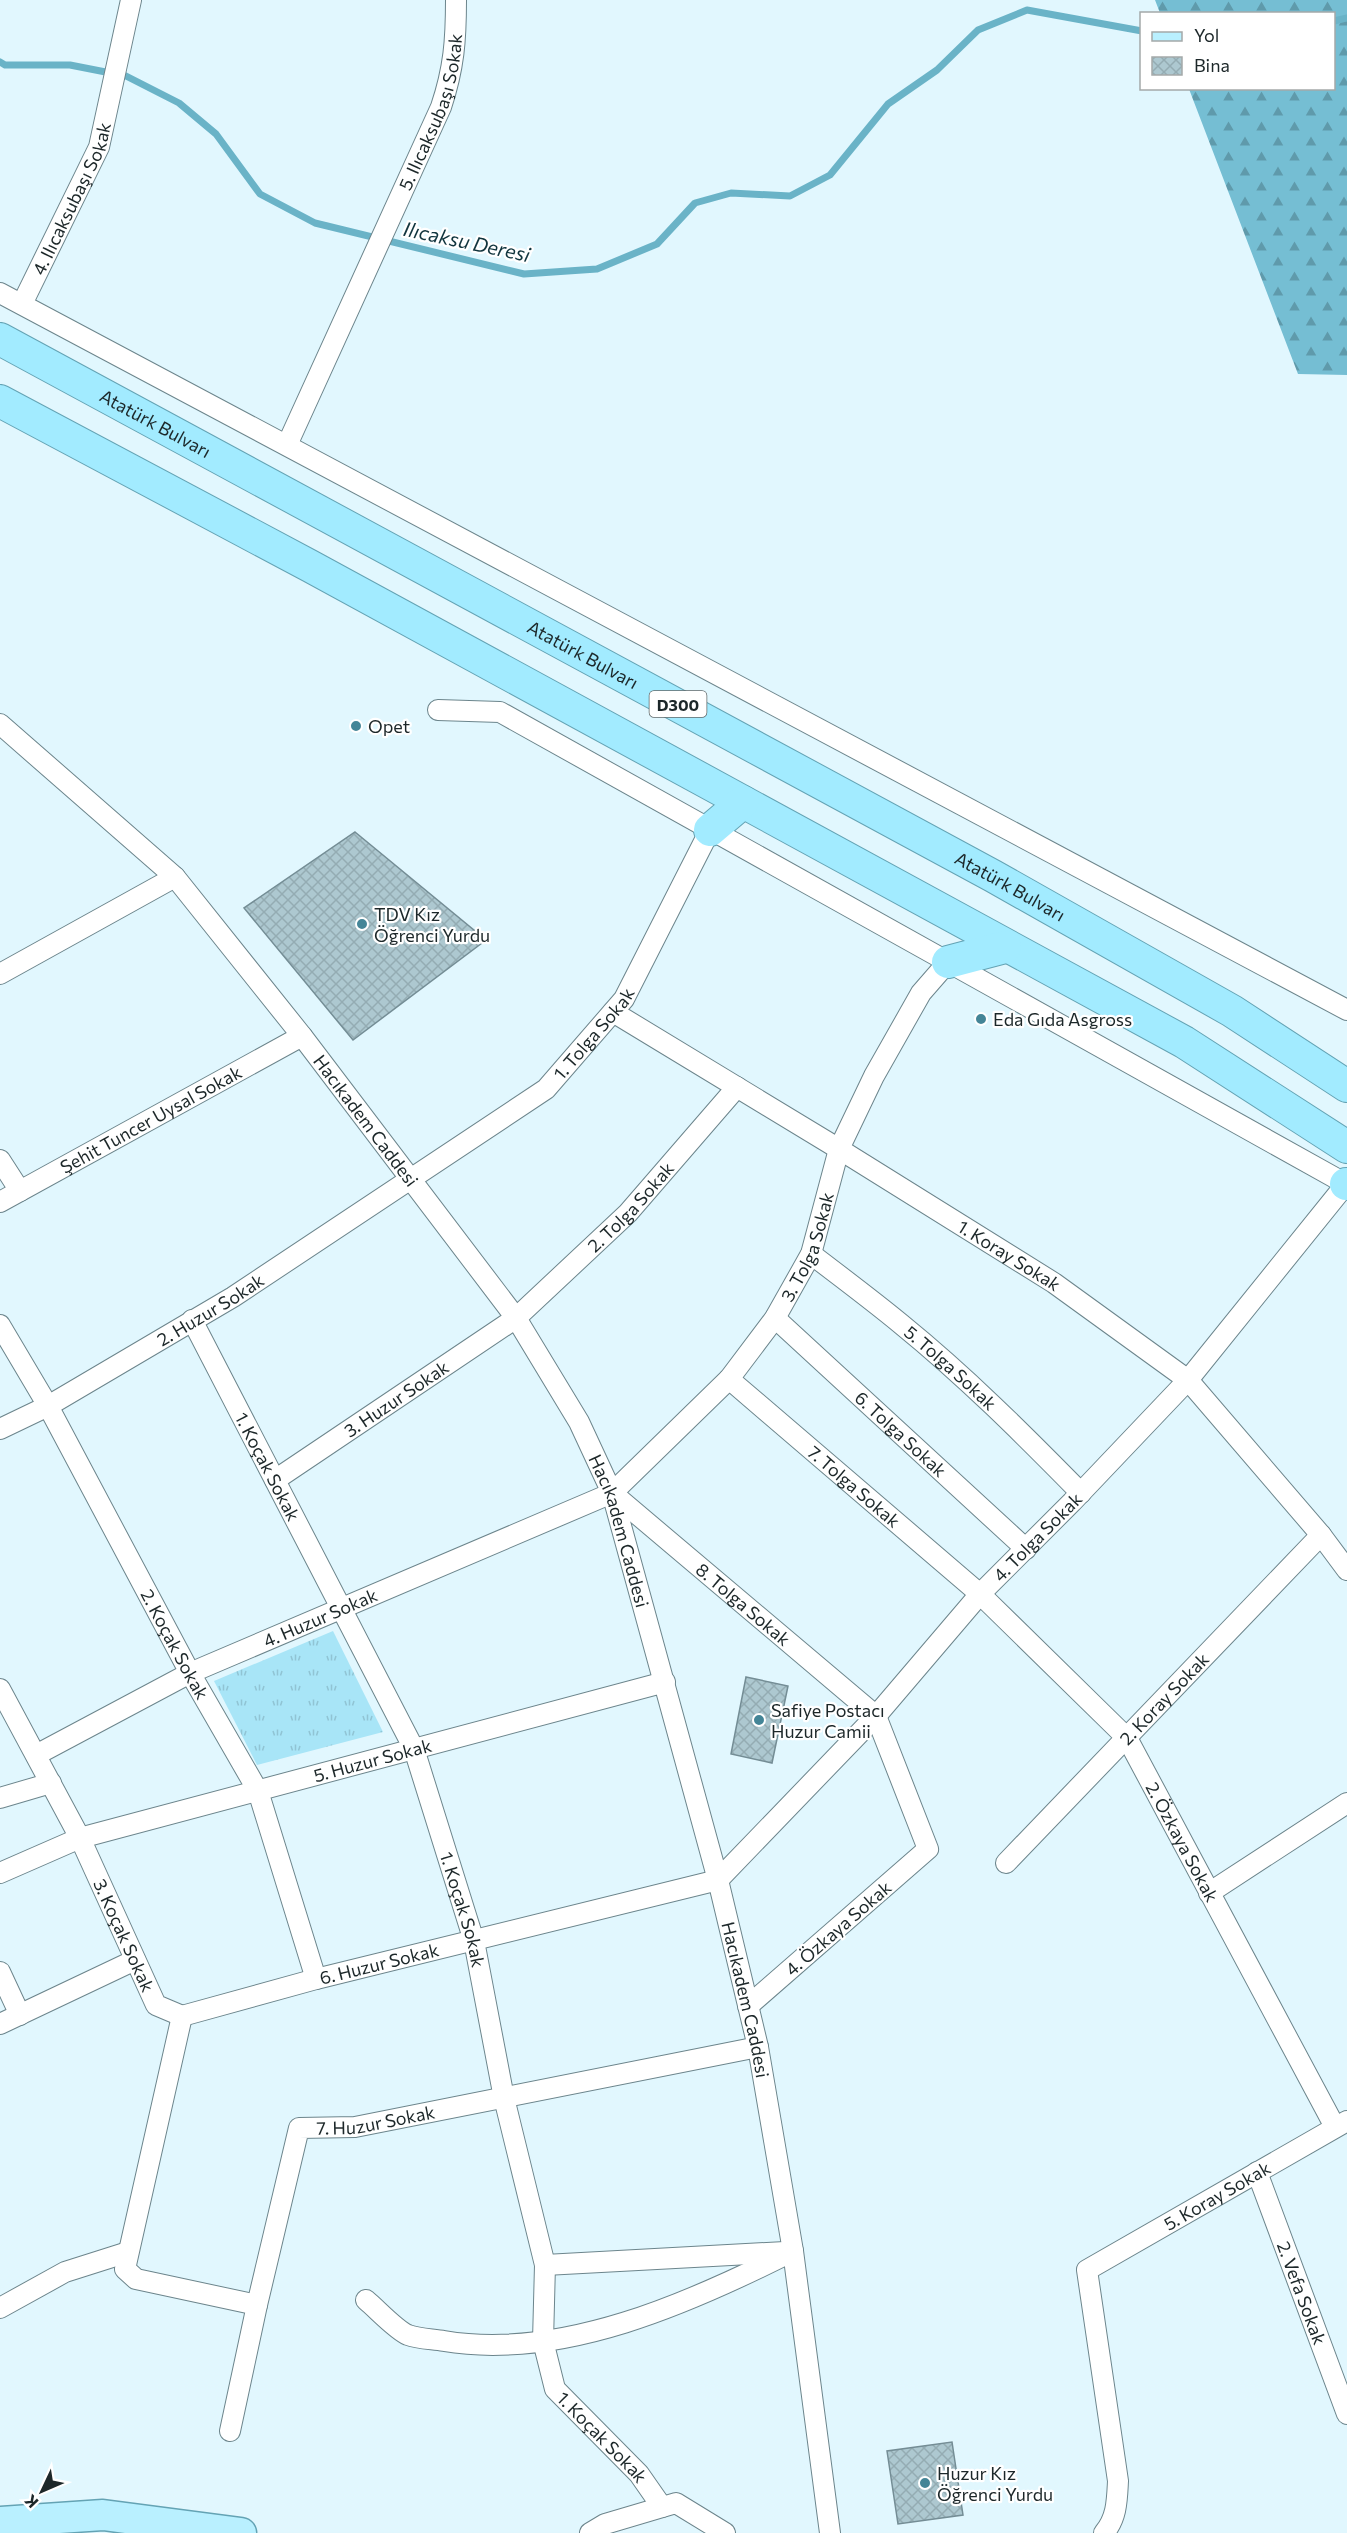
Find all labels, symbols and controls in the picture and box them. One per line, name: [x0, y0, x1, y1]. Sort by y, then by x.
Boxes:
legend: [1140, 12, 1335, 90]
text: Yol: [1194, 24, 1219, 46]
street label: 5. Ilıcaksubaşı Sokak: [394, 33, 466, 193]
text: Bina: [1194, 54, 1230, 76]
street label: 4. Ilıcaksubaşı Sokak: [27, 120, 115, 278]
water label: Ilıcaksu Deresi: [401, 216, 533, 266]
street label: Atatürk Bulvarı: [96, 384, 215, 462]
street label: Atatürk Bulvarı: [524, 615, 643, 693]
road number: D300: [650, 691, 706, 717]
place label: Opet: [368, 715, 410, 737]
marker: Opet: [349, 719, 363, 733]
street label: Atatürk Bulvarı: [951, 847, 1069, 926]
place label: TDV Kız Öğrenci Yurdu: [374, 903, 490, 946]
marker: TDV Kız Öğrenci Yurdu: [355, 917, 369, 931]
street label: 1. Tolga Sokak: [548, 984, 639, 1084]
place label: Eda Gıda Asgross: [993, 1008, 1132, 1030]
marker: Eda Gıda Asgross: [974, 1012, 988, 1026]
street label: Hacıkadem Caddesi: [309, 1050, 423, 1191]
street label: Şehit Tuncer Uysal Sokak: [56, 1060, 245, 1178]
street label: 2. Tolga Sokak: [583, 1157, 678, 1257]
street label: 3. Tolga Sokak: [776, 1190, 838, 1305]
street label: 1. Koray Sokak: [954, 1215, 1065, 1295]
street label: 2. Huzur Sokak: [153, 1269, 268, 1350]
street label: 5. Tolga Sokak: [900, 1321, 1001, 1414]
street label: 3. Huzur Sokak: [340, 1355, 453, 1441]
street label: 6. Tolga Sokak: [850, 1386, 951, 1482]
street label: 1. Koçak Sokak: [231, 1408, 305, 1525]
street label: 7. Tolga Sokak: [804, 1441, 905, 1532]
street label: Hacıkadem Caddesi: [584, 1451, 654, 1610]
street label: 4. Tolga Sokak: [988, 1488, 1086, 1586]
street label: 8. Tolga Sokak: [692, 1558, 795, 1650]
street label: 4. Huzur Sokak: [260, 1583, 381, 1652]
street label: 2. Koçak Sokak: [136, 1585, 214, 1703]
street label: 2. Koray Sokak: [1115, 1648, 1213, 1749]
place label: Safiye Postacı Huzur Camii: [771, 1699, 885, 1742]
marker: Safiye Postacı Huzur Camii: [752, 1713, 766, 1727]
street label: 5. Huzur Sokak: [311, 1734, 434, 1786]
street label: 2. Özkaya Sokak: [1142, 1778, 1224, 1906]
street label: 1. Koçak Sokak: [436, 1849, 490, 1969]
street label: 3. Koçak Sokak: [89, 1875, 160, 1995]
street label: 4. Özkaya Sokak: [781, 1876, 896, 1980]
street label: Hacıkadem Caddesi: [717, 1919, 774, 2079]
street label: 6. Huzur Sokak: [317, 1938, 441, 1989]
street label: 7. Huzur Sokak: [316, 2100, 437, 2139]
street label: 5. Koray Sokak: [1160, 2156, 1274, 2235]
street label: 2. Vefa Sokak: [1273, 2238, 1331, 2348]
street label: 1. Koçak Sokak: [553, 2387, 653, 2487]
north arrow: [12, 2461, 72, 2521]
place label: Huzur Kız Öğrenci Yurdu: [937, 2462, 1053, 2505]
marker: Huzur Kız Öğrenci Yurdu: [918, 2476, 932, 2490]
text: K: [20, 2491, 42, 2512]

